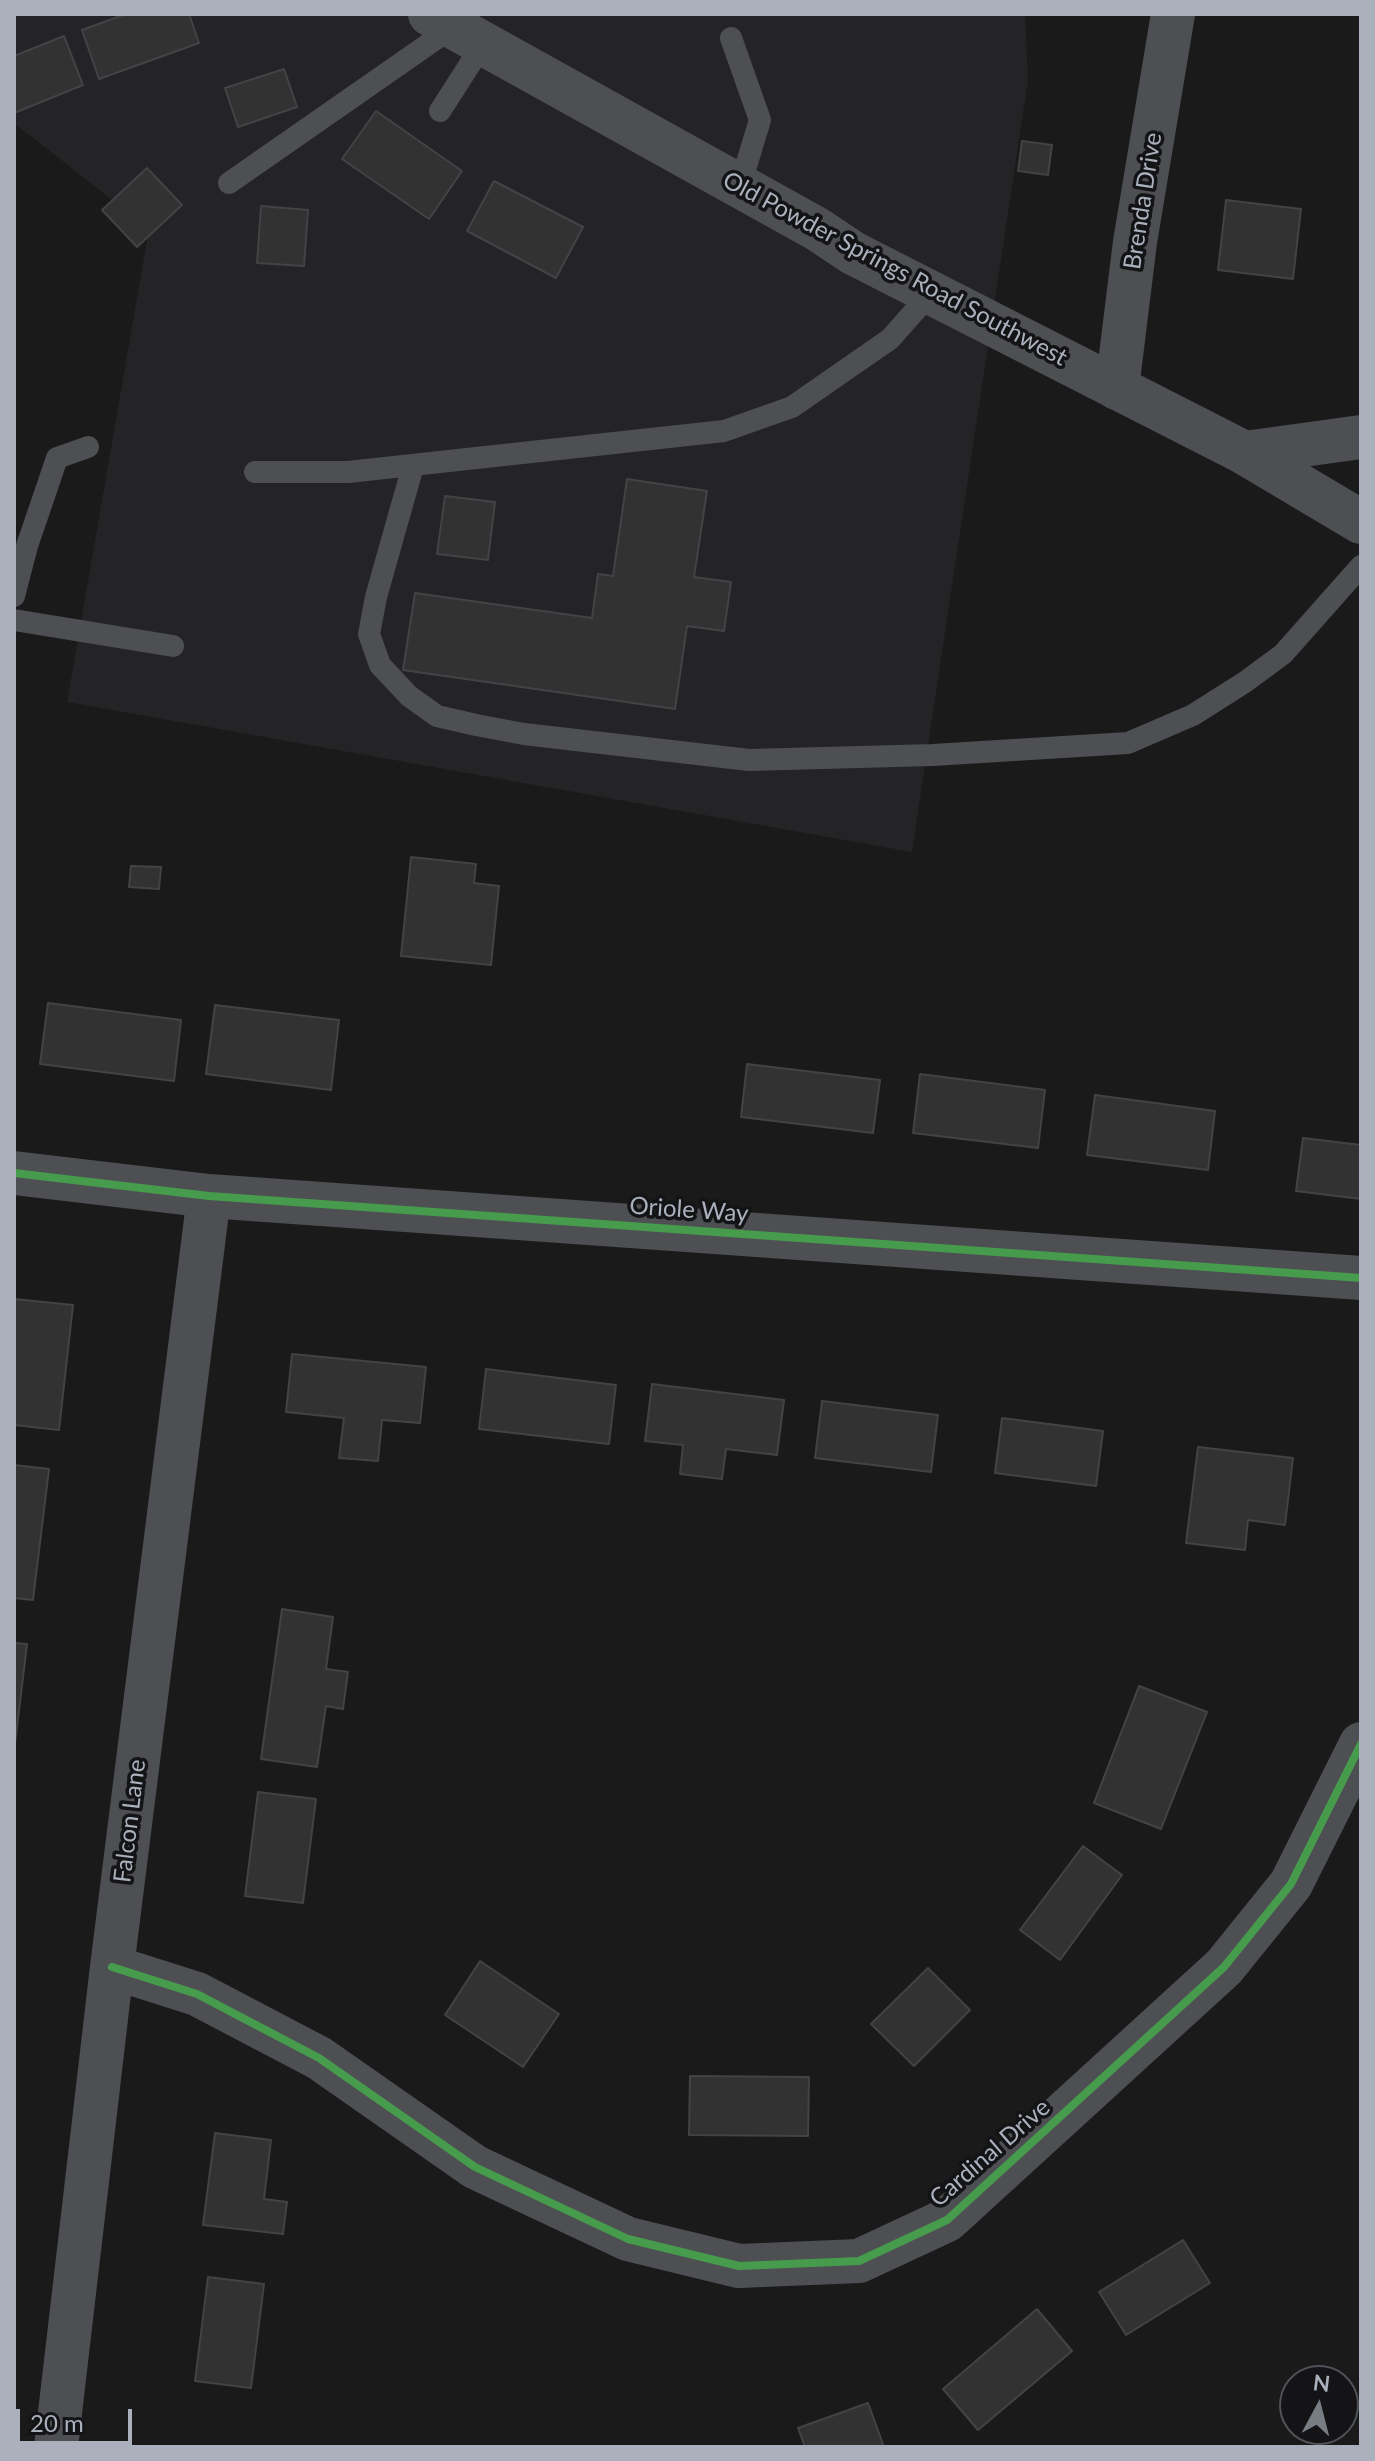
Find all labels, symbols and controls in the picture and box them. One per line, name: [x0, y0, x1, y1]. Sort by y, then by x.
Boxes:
street label: Brenda Drive: [1118, 130, 1168, 272]
street label: Old Powder Springs Road Southwest: [718, 166, 1072, 372]
street label: Oriole Way: [629, 1191, 749, 1229]
street label: Falcon Lane: [108, 1758, 152, 1884]
street label: Cardinal Drive: [924, 2093, 1056, 2213]
north arrow: [1279, 2365, 1359, 2445]
text: N: [1312, 2368, 1332, 2397]
scale bar: [20, 2393, 136, 2443]
text: 20 m: [30, 2408, 84, 2437]

